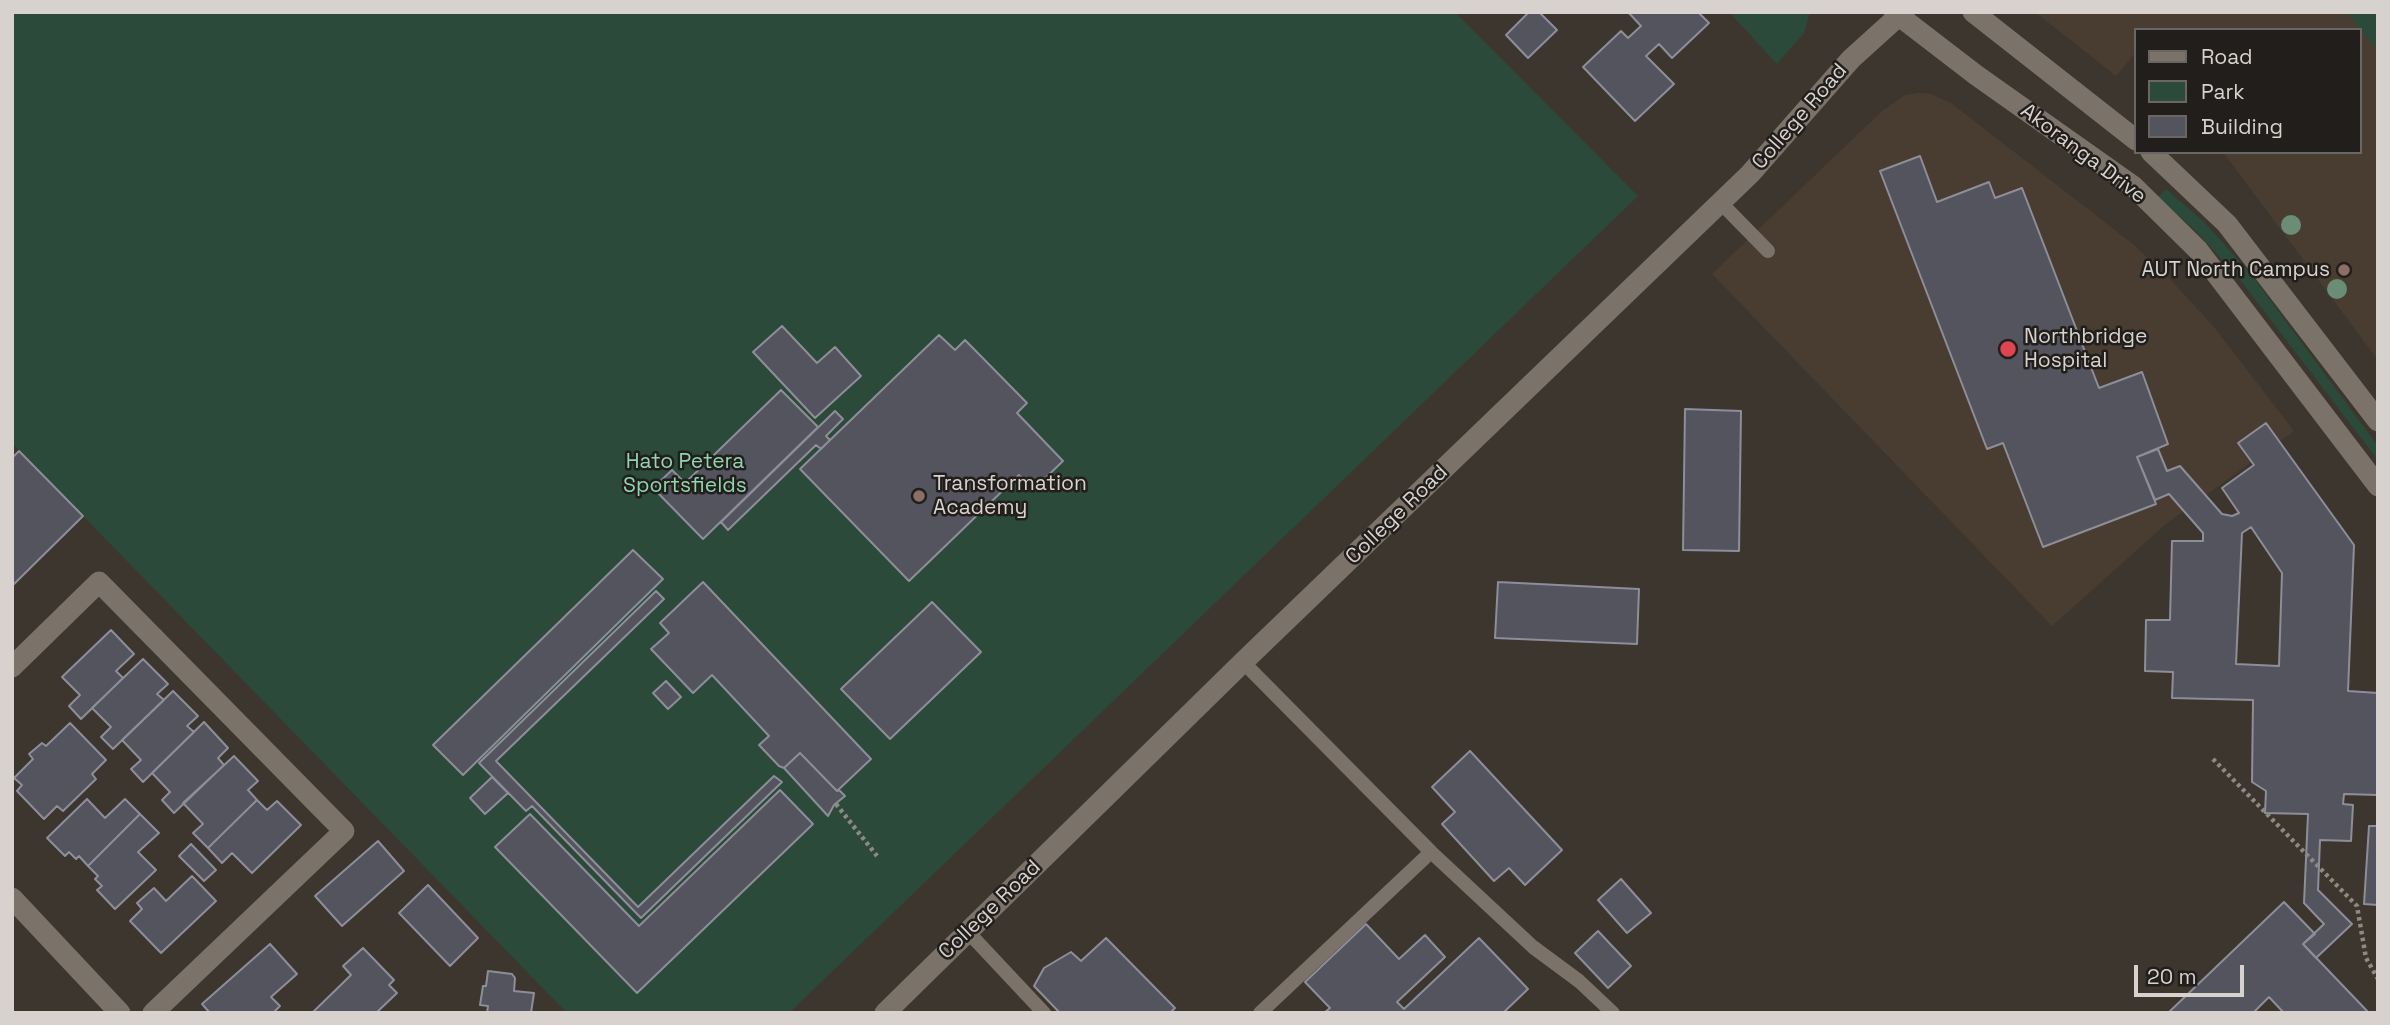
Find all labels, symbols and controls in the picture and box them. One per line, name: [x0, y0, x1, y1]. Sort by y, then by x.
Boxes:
legend: [2134, 28, 2362, 154]
text: Road: [2201, 43, 2253, 70]
street label: College Road: [1747, 59, 1853, 175]
text: Park: [2201, 78, 2245, 105]
street label: Akoranga Drive: [2015, 99, 2151, 209]
text: Building: [2201, 113, 2283, 140]
place label: AUT North Campus: [2141, 257, 2330, 283]
marker: AUT North Campus: [2336, 262, 2352, 278]
place label: Northbridge Hospital: [2024, 324, 2147, 374]
marker: Northbridge Hospital: [1998, 339, 2018, 359]
park label: Hato Petera Sportsfields: [623, 449, 747, 499]
street label: College Road: [1341, 460, 1453, 570]
place label: Transformation Academy: [933, 471, 1087, 521]
marker: Transformation Academy: [911, 488, 927, 504]
street label: College Road: [934, 855, 1046, 965]
scale bar: [2138, 951, 2248, 995]
text: 20 m: [2147, 963, 2197, 990]

